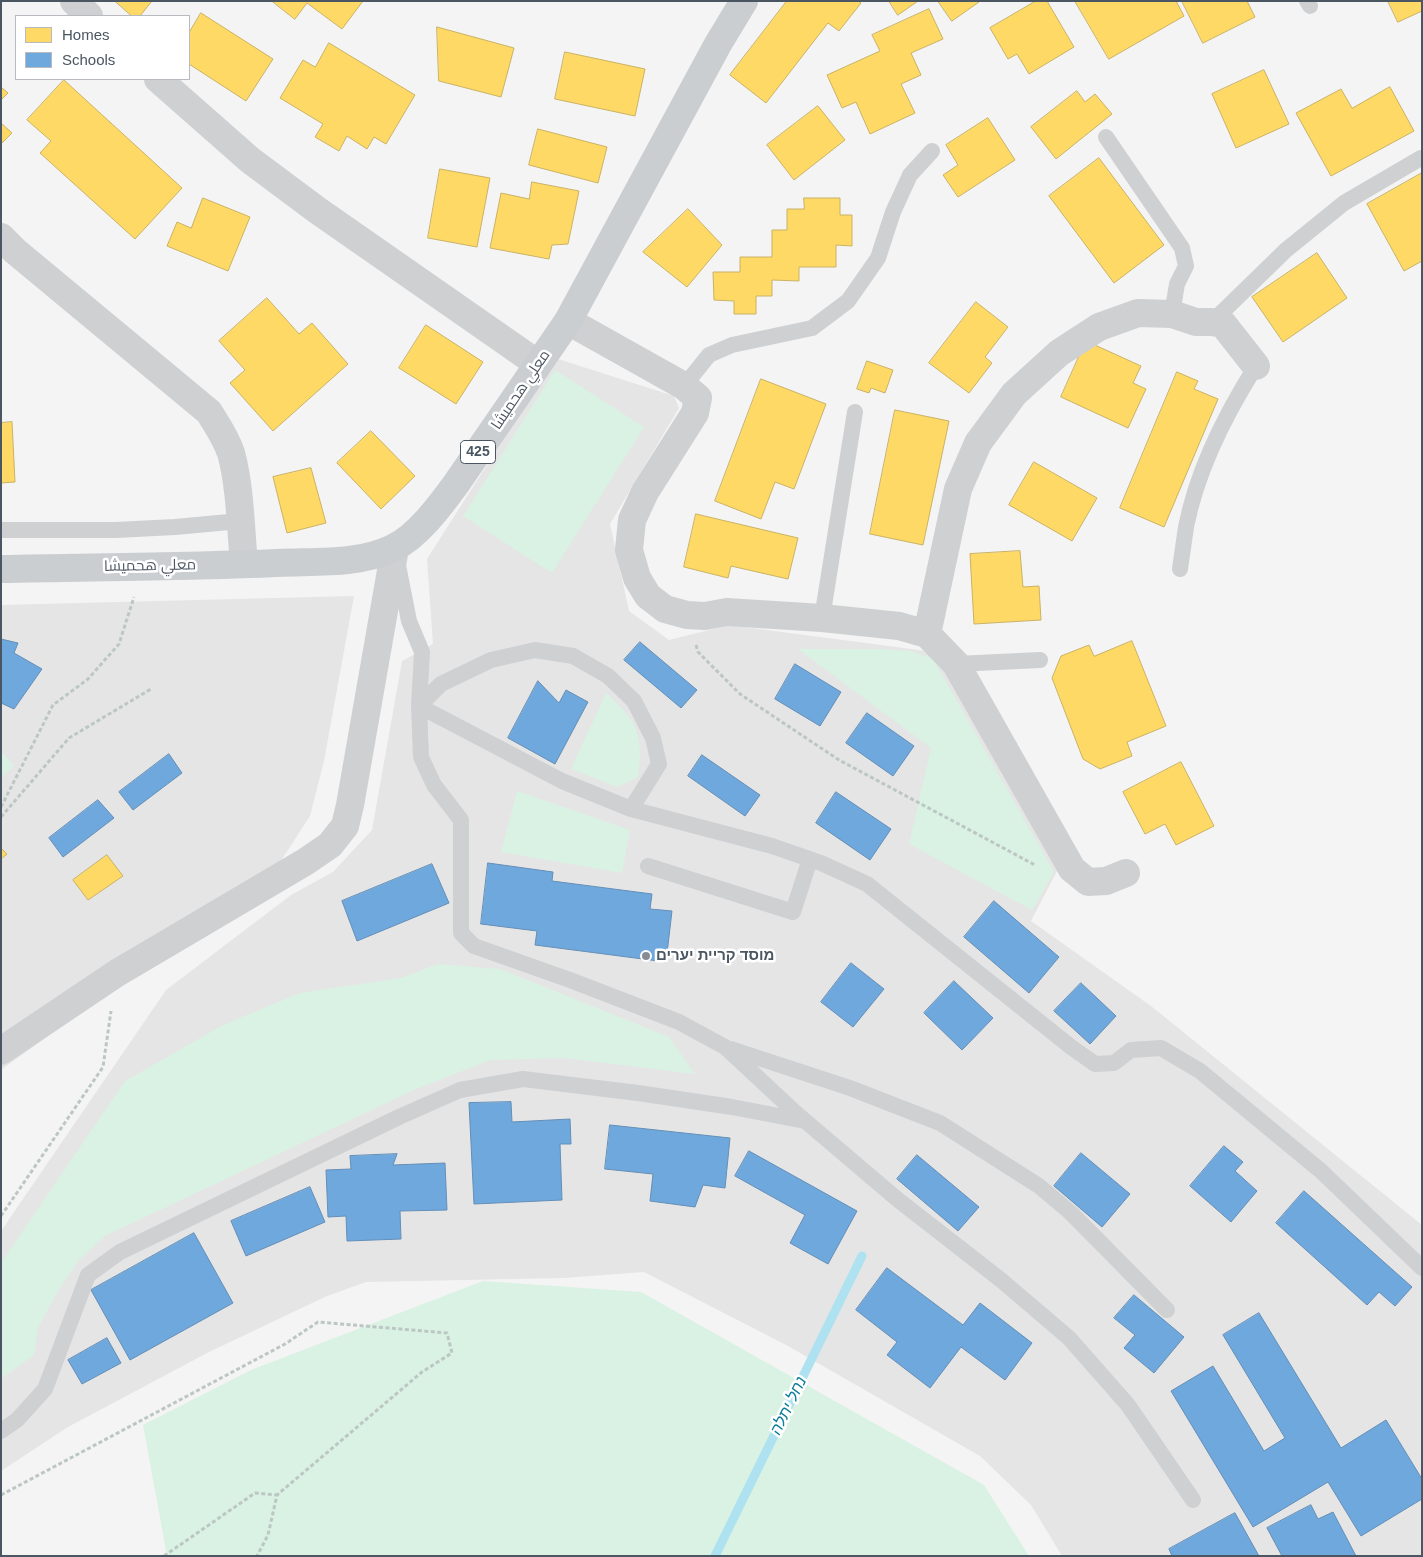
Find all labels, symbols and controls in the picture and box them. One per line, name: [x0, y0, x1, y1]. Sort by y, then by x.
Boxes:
legend: [15, 15, 190, 80]
text: Homes: [62, 26, 110, 43]
text: Schools: [62, 51, 115, 68]
street label: معلي هحميشا: [488, 347, 554, 433]
road number: 425: [460, 441, 496, 464]
street label: معلي هحميشا: [104, 556, 196, 576]
place label: מוסד קריית יערים: [656, 947, 774, 965]
marker: מוסד קריית יערים: [640, 950, 652, 962]
water label: נחל יתלה: [767, 1374, 811, 1438]

